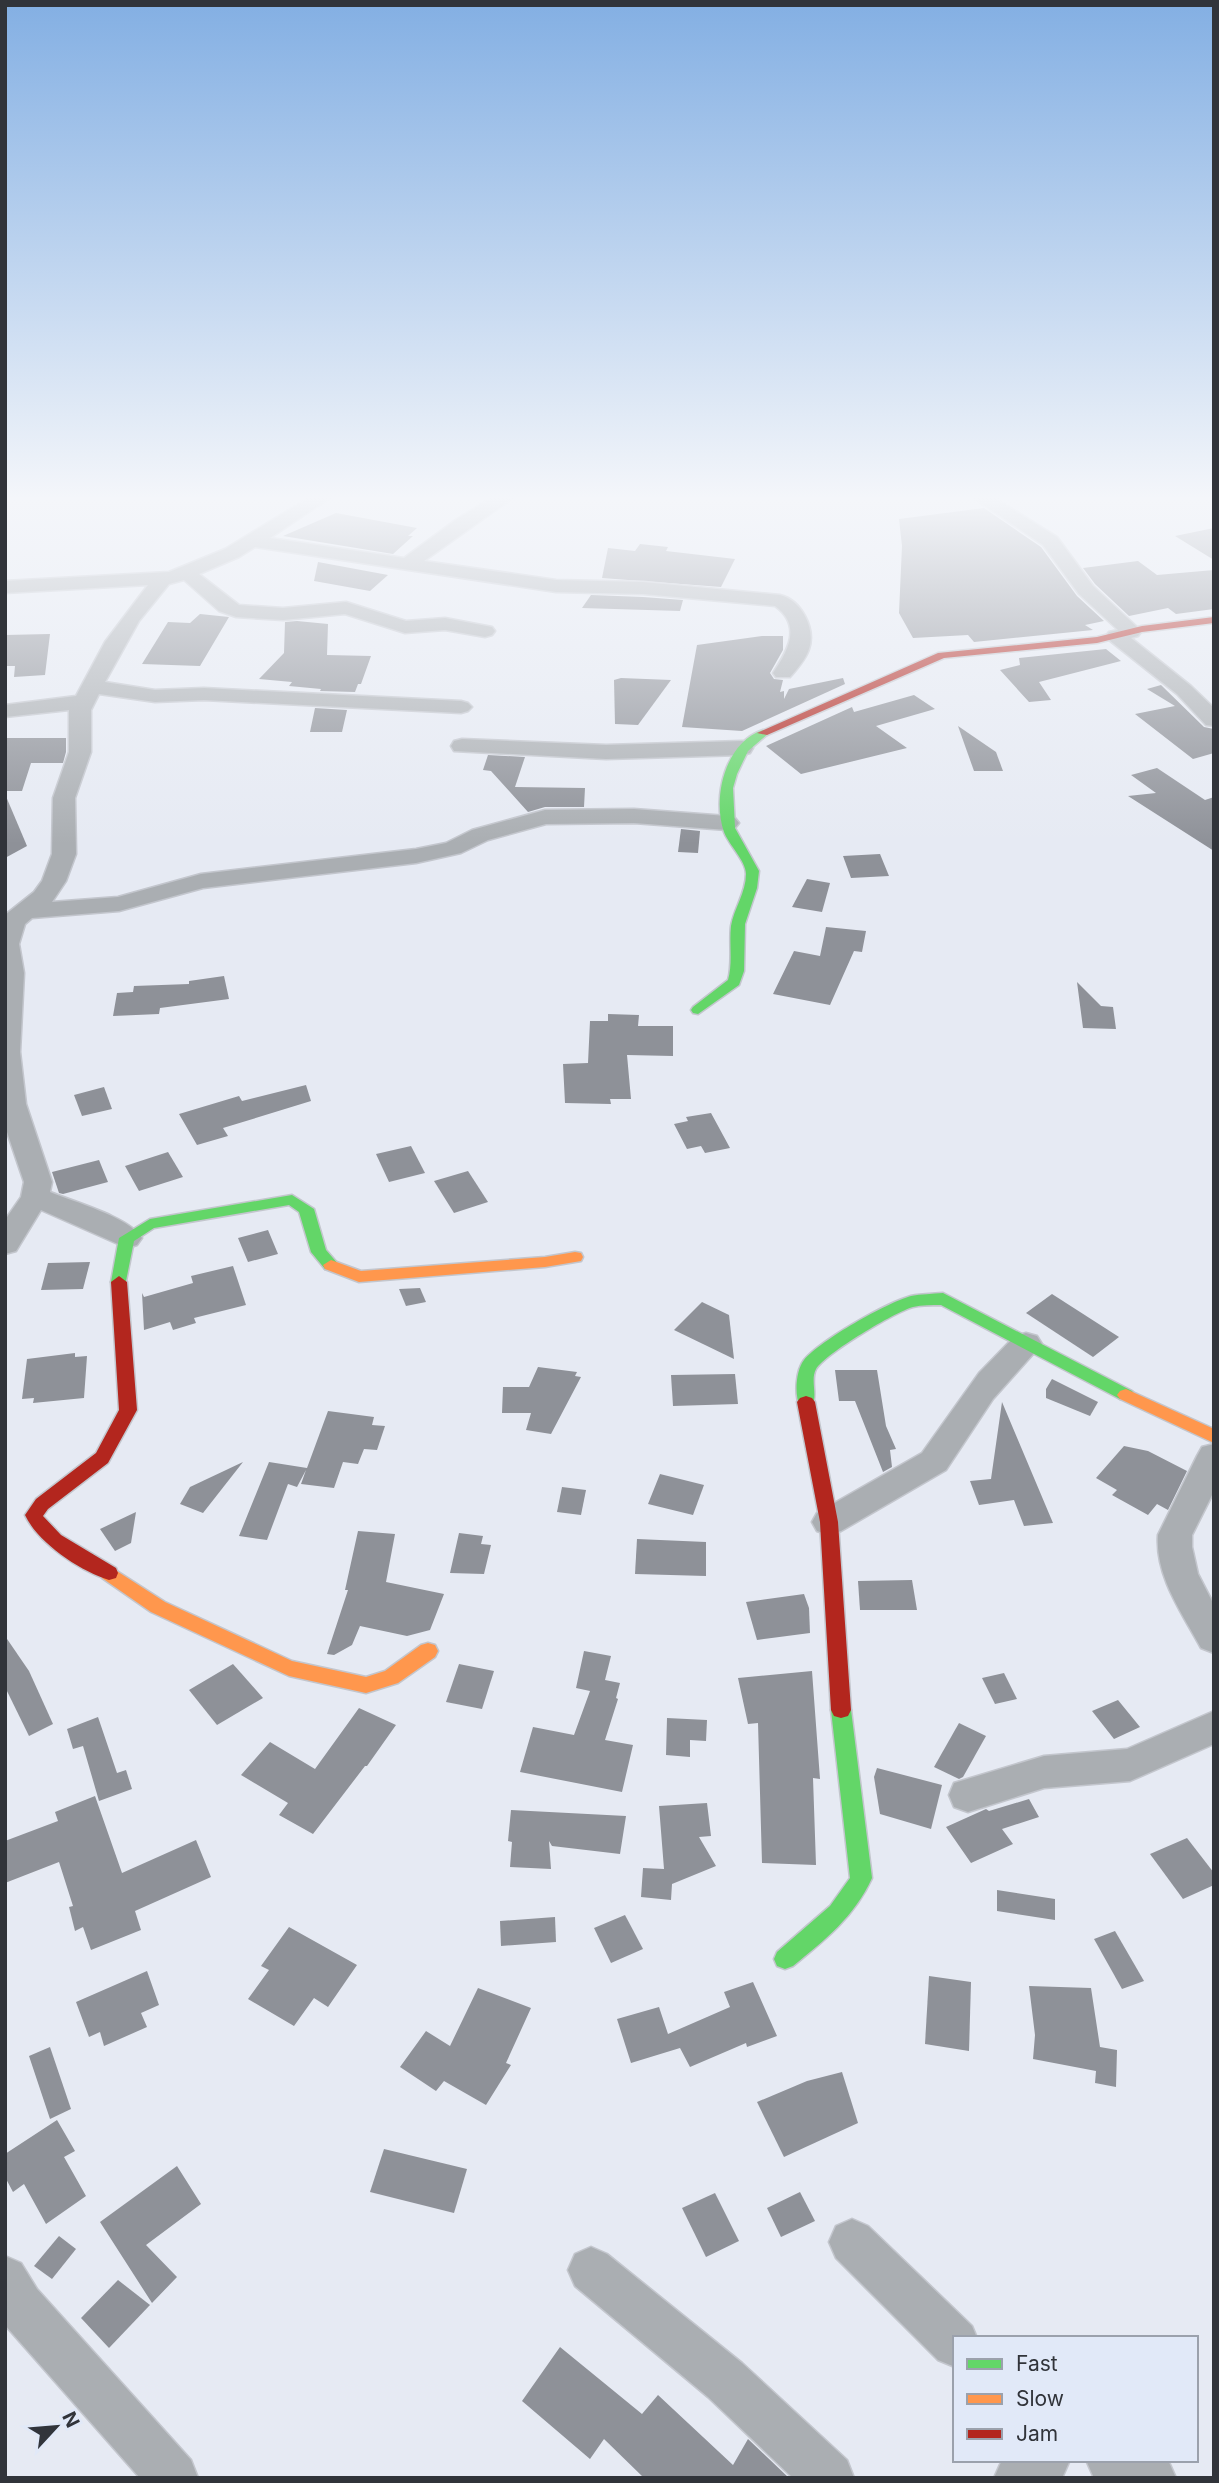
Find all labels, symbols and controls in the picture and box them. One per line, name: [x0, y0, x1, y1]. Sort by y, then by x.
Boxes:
legend: [953, 2336, 1198, 2462]
text: Fast: [1016, 2351, 1058, 2376]
text: Slow: [1016, 2386, 1064, 2411]
north arrow: [21, 2392, 91, 2462]
text: N: [57, 2408, 84, 2431]
text: Jam: [1016, 2421, 1058, 2446]

